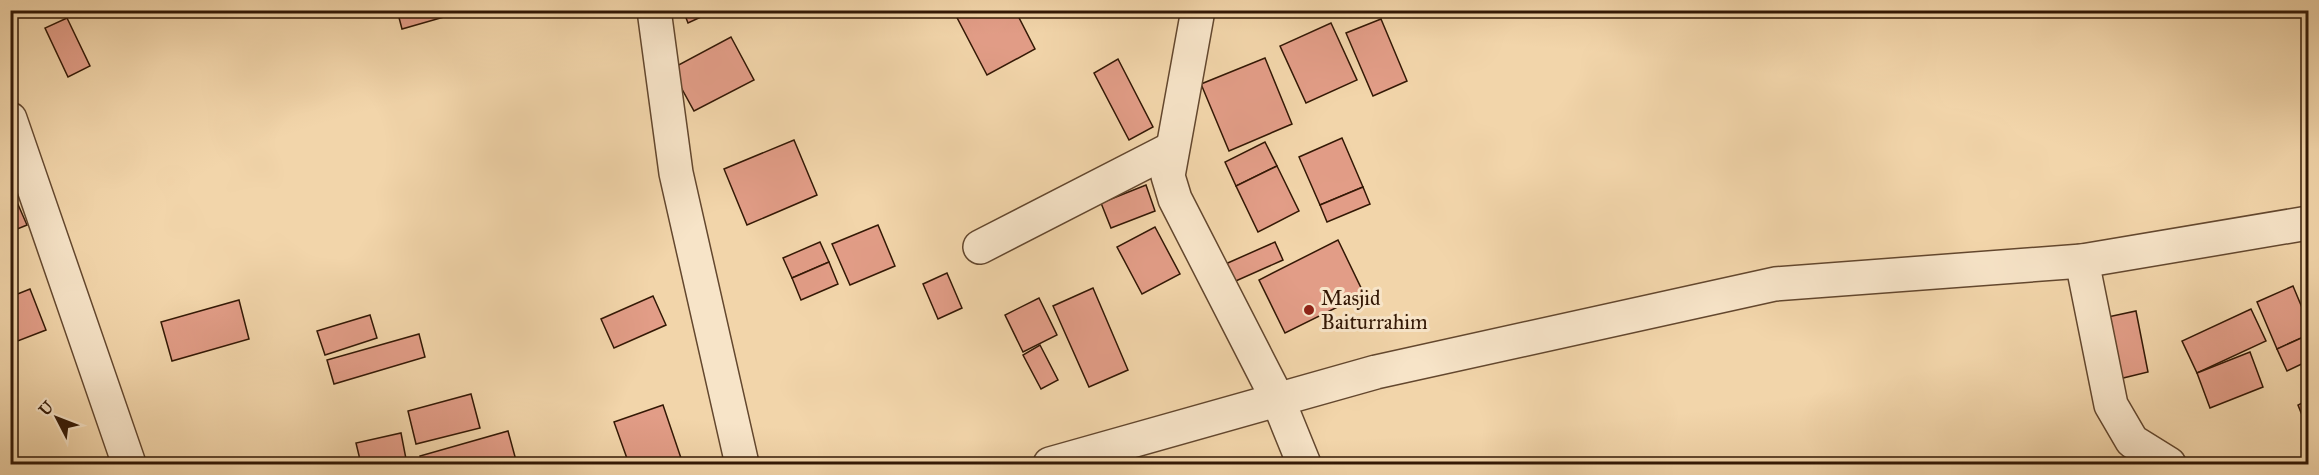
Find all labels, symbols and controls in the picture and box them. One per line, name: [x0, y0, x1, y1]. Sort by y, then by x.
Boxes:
place label: Masjid Baiturrahim: [1321, 285, 1428, 335]
marker: Masjid Baiturrahim: [1302, 303, 1316, 317]
north arrow: [27, 388, 87, 448]
text: U: [35, 397, 58, 419]

